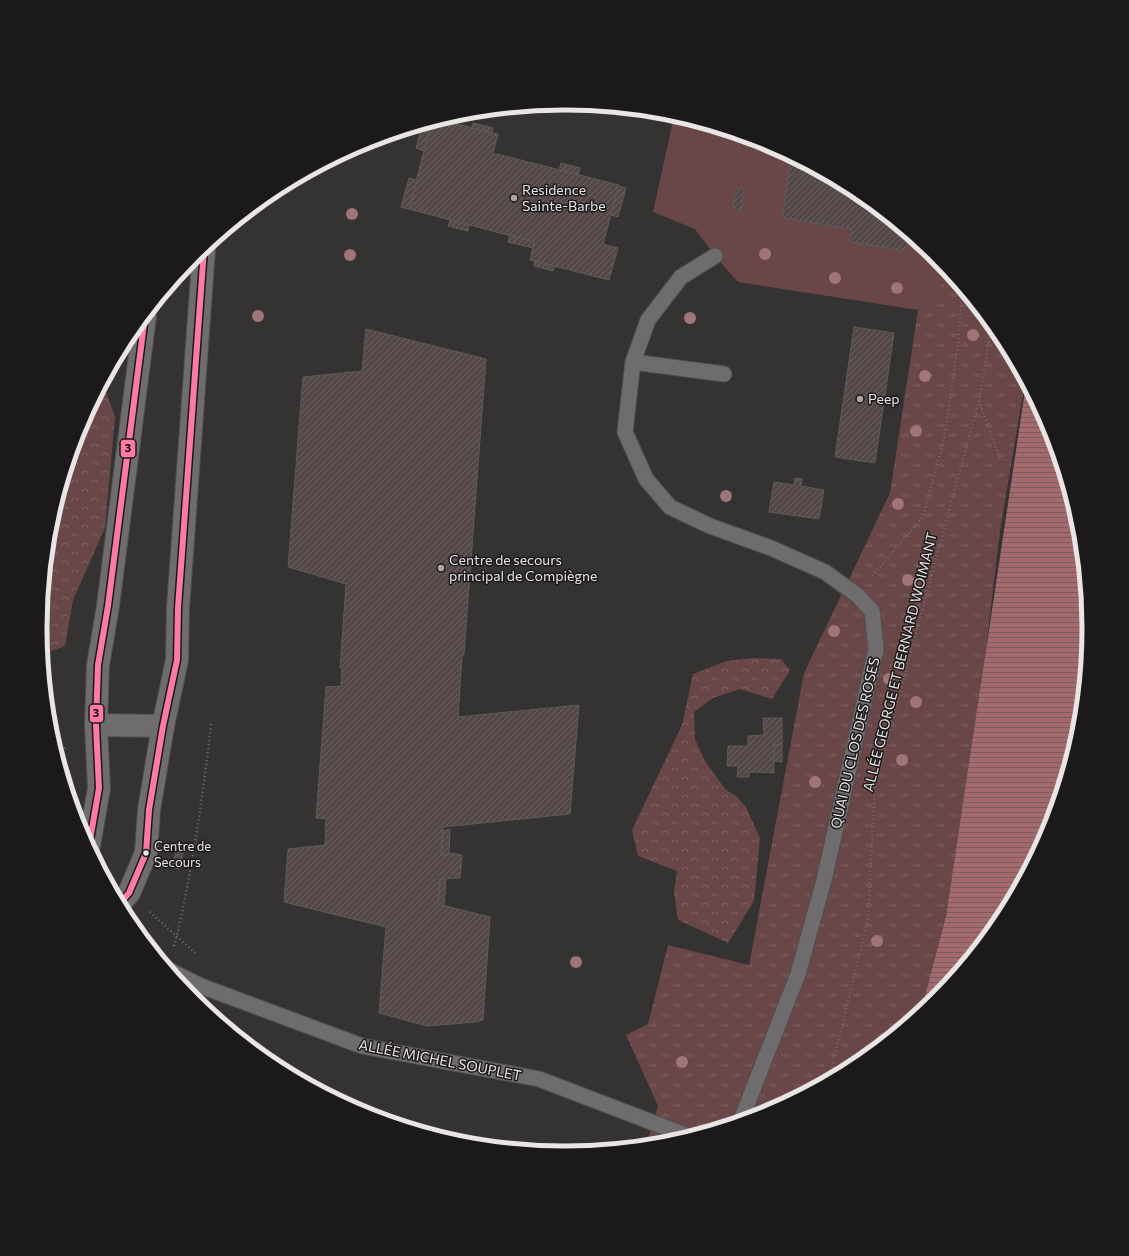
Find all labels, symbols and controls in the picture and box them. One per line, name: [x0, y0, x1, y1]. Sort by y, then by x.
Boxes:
place label: Residence Sainte-Barbe: [522, 181, 606, 214]
marker: Residence Sainte-Barbe: [509, 193, 519, 203]
place label: Peep: [868, 390, 900, 407]
marker: Peep: [855, 394, 865, 404]
line badge: 3: [120, 439, 136, 458]
text: 3: [125, 441, 131, 454]
street label: ALLÉE GEORGE ET BERNARD WOIMANT: [859, 530, 940, 793]
place label: Centre de secours principal de Compiègne: [449, 551, 597, 584]
marker: Centre de secours principal de Compiègne: [436, 563, 446, 573]
street label: QUAI DU CLOS DES ROSES: [827, 656, 883, 830]
line badge: 3: [89, 704, 104, 723]
text: 3: [93, 706, 99, 719]
place label: Centre de Secours: [154, 838, 211, 870]
marker: Centre de Secours: [141, 848, 151, 858]
street label: ALLÉE MICHEL SOUPLET: [357, 1035, 523, 1084]

